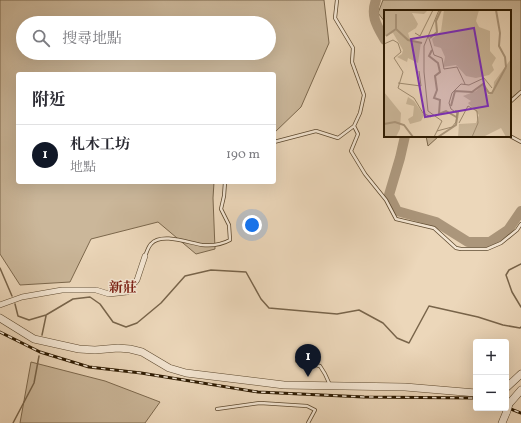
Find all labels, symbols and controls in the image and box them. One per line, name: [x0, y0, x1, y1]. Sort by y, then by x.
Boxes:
inset map: [384, 10, 511, 137]
search box: [16, 16, 276, 60]
icon: search: [30, 27, 52, 49]
text: 搜尋地點: [62, 29, 122, 50]
text: 附近: [32, 89, 66, 112]
text: 札木工坊: [70, 135, 130, 156]
text: 1: [42, 146, 48, 164]
text: 190 m: [226, 146, 260, 164]
text: 地點: [70, 159, 96, 177]
your location: [242, 215, 262, 235]
district label: 新莊: [109, 279, 137, 298]
map controls: [473, 339, 509, 411]
button: +: [473, 339, 509, 375]
pin: 1: [295, 344, 321, 377]
button: −: [473, 375, 509, 411]

